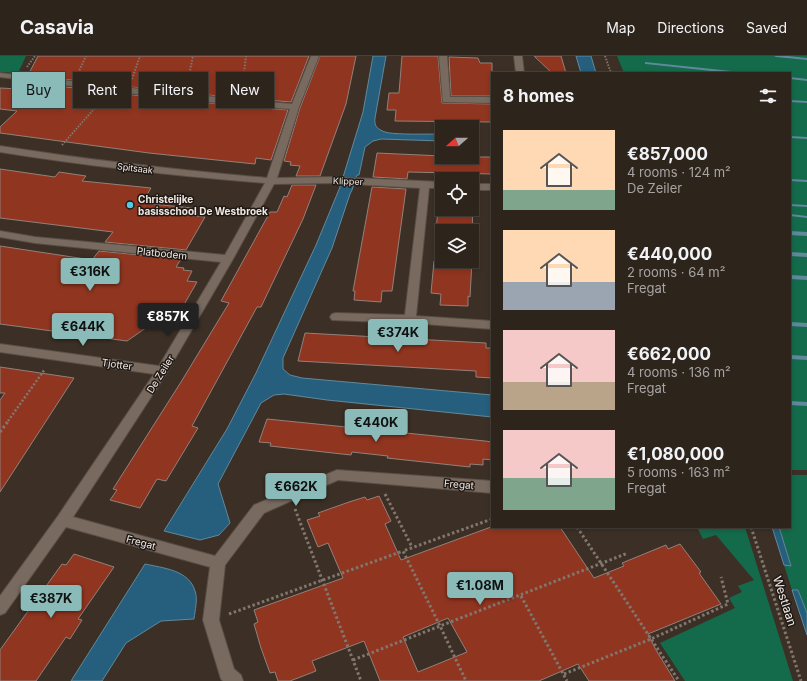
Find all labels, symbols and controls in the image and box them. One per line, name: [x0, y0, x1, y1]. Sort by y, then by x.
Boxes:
text: Casavia: [20, 16, 94, 39]
text: Map: [606, 19, 635, 36]
text: Directions: [657, 19, 724, 36]
text: Saved: [746, 19, 787, 36]
chip: Buy: [12, 72, 65, 108]
chip: Rent: [73, 72, 131, 108]
chip: Filters: [139, 72, 208, 108]
chip: New: [216, 72, 274, 108]
icon: filters: [757, 85, 779, 107]
text: 8 homes: [503, 86, 574, 106]
north arrow: [435, 120, 479, 164]
map controls: [435, 120, 479, 268]
text: €857,000: [627, 144, 708, 164]
icon: home: [535, 146, 583, 194]
street label: Spitsaak: [116, 160, 154, 176]
text: 4 rooms · 124 m²: [627, 164, 731, 180]
button: locate: [435, 172, 479, 216]
street label: Klipper: [333, 175, 364, 187]
text: De Zeiler: [627, 180, 682, 196]
place label: Christelijke basisschool De Westbroek: [138, 193, 268, 217]
marker: Christelijke basisschool De Westbroek: [125, 200, 135, 210]
button: layers: [435, 224, 479, 268]
street label: Platbodem: [136, 244, 188, 262]
text: €440,000: [627, 244, 712, 264]
icon: home: [535, 246, 583, 294]
pin: €316K: [62, 258, 118, 292]
text: €316K: [70, 263, 110, 279]
text: 2 rooms · 64 m²: [627, 264, 725, 280]
text: Fregat: [627, 280, 666, 296]
pin: €857K: [140, 303, 196, 337]
text: €857K: [147, 308, 189, 324]
pin: €644K: [55, 313, 111, 347]
text: €644K: [61, 318, 105, 334]
pin: €374K: [370, 319, 426, 353]
text: €374K: [377, 324, 419, 340]
text: €662,000: [627, 344, 711, 364]
icon: home: [535, 346, 583, 394]
street label: De Zeiler: [144, 353, 176, 395]
street label: Tjotter: [101, 356, 133, 372]
text: 4 rooms · 136 m²: [627, 364, 731, 380]
text: Fregat: [627, 380, 666, 396]
pin: €440K: [348, 409, 404, 443]
text: €440K: [354, 414, 398, 430]
text: €1,080,000: [627, 444, 724, 464]
icon: home: [535, 446, 583, 494]
text: 5 rooms · 163 m²: [627, 464, 730, 480]
pin: €662K: [268, 473, 324, 507]
street label: Fregat: [444, 477, 475, 491]
text: €662K: [274, 478, 318, 494]
text: Fregat: [627, 480, 666, 496]
street label: Fregat: [125, 532, 158, 552]
pin: €1.08M: [447, 572, 513, 606]
street label: Westlaan: [770, 574, 800, 628]
text: €1.08M: [456, 577, 504, 593]
pin: €387K: [23, 585, 79, 619]
text: €387K: [30, 590, 72, 606]

